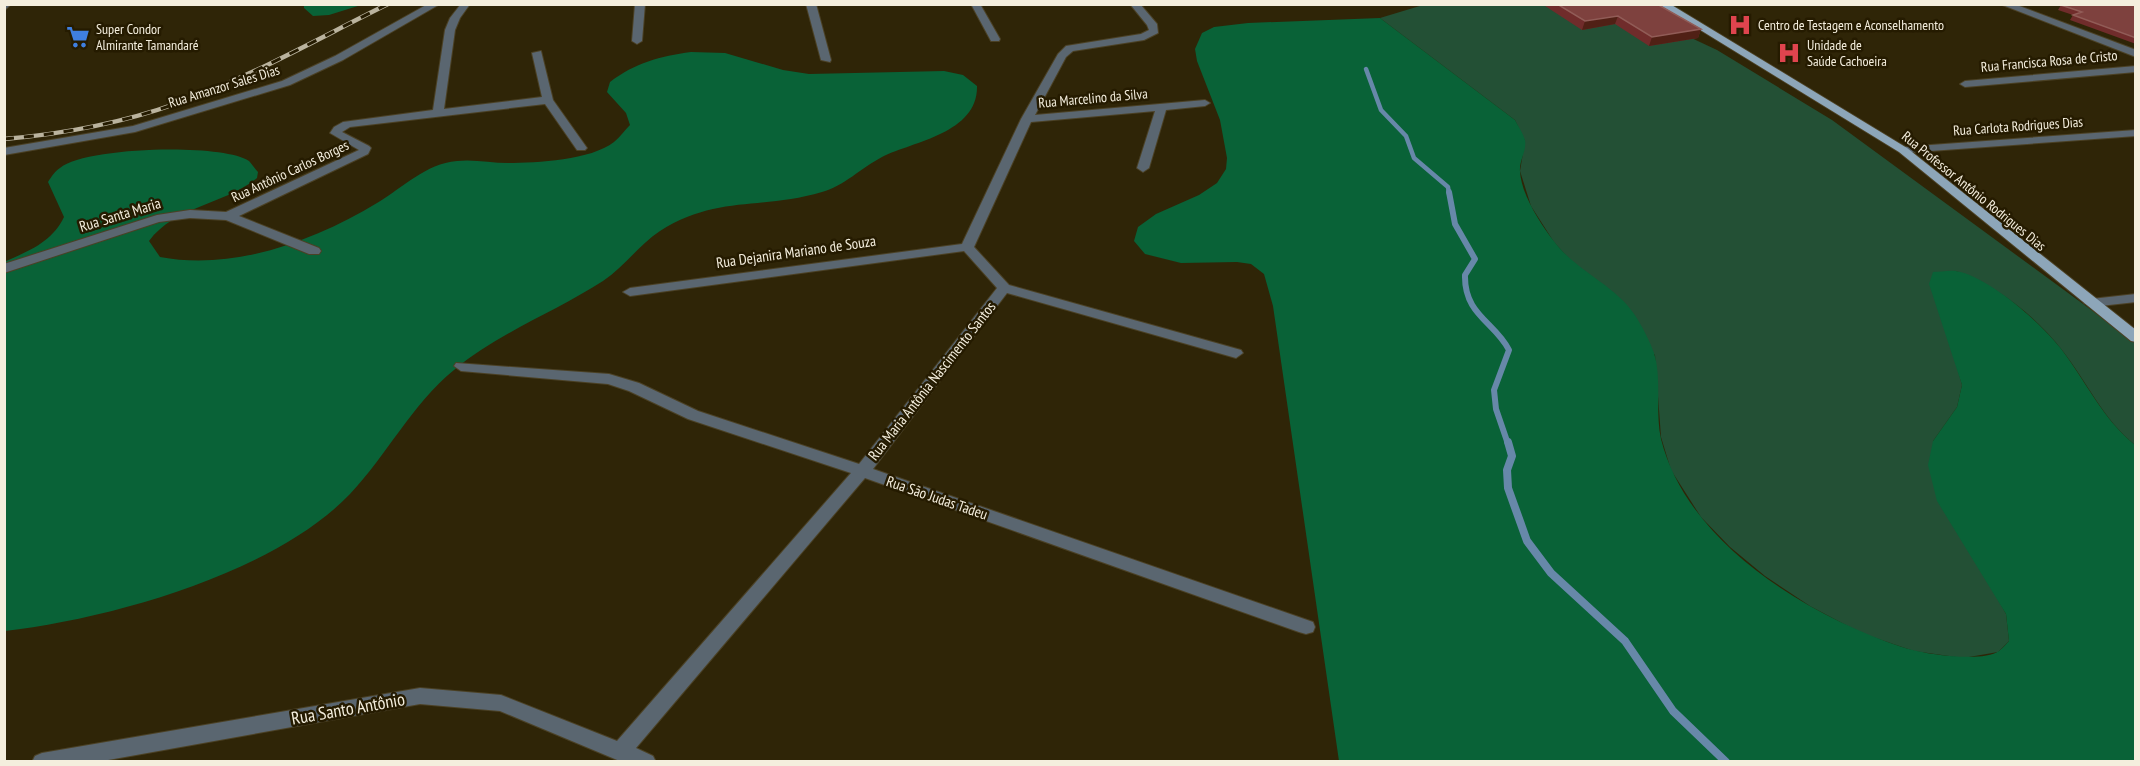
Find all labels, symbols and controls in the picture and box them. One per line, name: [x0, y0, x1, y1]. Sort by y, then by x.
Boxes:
hospital icon: Centro de Testagem e Aconselhamento: [1727, 12, 1753, 38]
place label: Centro de Testagem e Aconselhamento: [1758, 16, 1944, 34]
place label: Super Condor Almirante Tamandaré: [96, 20, 199, 54]
supermarket icon: Super Condor Almirante Tamandaré: [65, 24, 91, 50]
place label: Unidade de Saúde Cachoeira: [1807, 36, 1887, 70]
hospital icon: Unidade de Saúde Cachoeira: [1776, 40, 1802, 66]
street label: Rua Francisca Rosa de Cristo: [1980, 46, 2118, 76]
street label: Rua Amanzor Sales Dias: [166, 60, 282, 111]
street label: Rua Marcelino da Silva: [1038, 84, 1148, 112]
street label: Rua Carlota Rodrigues Dias: [1952, 112, 2084, 140]
street label: Rua Professor Antônio Rodrigues Dias: [1898, 127, 2050, 255]
street label: Rua Antônio Carlos Borges: [228, 136, 352, 206]
street label: Rua Santa Maria: [77, 193, 163, 236]
street label: Rua Dejanira Mariano de Souza: [715, 231, 877, 272]
street label: Rua Maria Antônia Nascimento Santos: [864, 298, 1000, 464]
street label: Rua São Judas Tadeu: [884, 471, 990, 524]
street label: Rua Santo Antônio: [289, 687, 407, 730]

